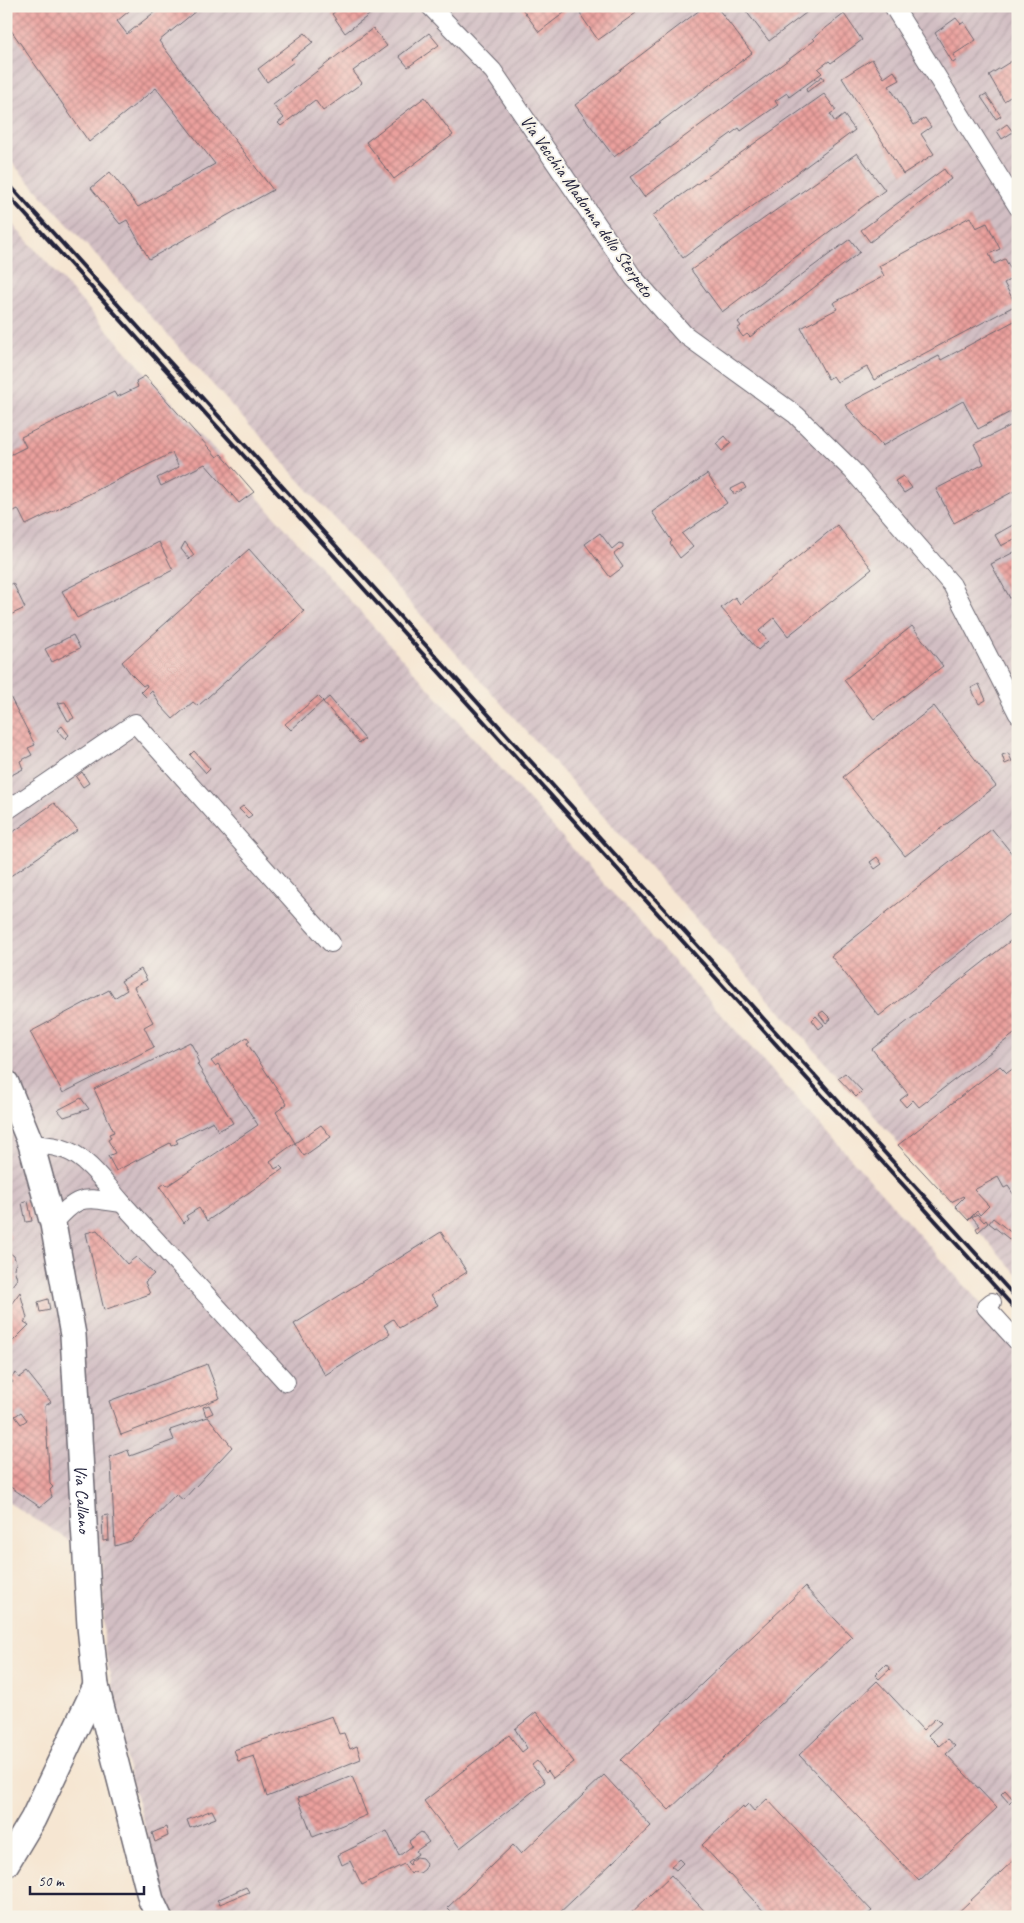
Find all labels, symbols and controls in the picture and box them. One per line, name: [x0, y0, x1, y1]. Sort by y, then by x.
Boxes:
street label: Via Vecchia Madonna dello Sterpeto: [516, 111, 659, 303]
street label: Via Callano: [70, 1464, 96, 1535]
scale bar: [30, 1863, 144, 1895]
text: 50 m: [38, 1872, 65, 1891]

